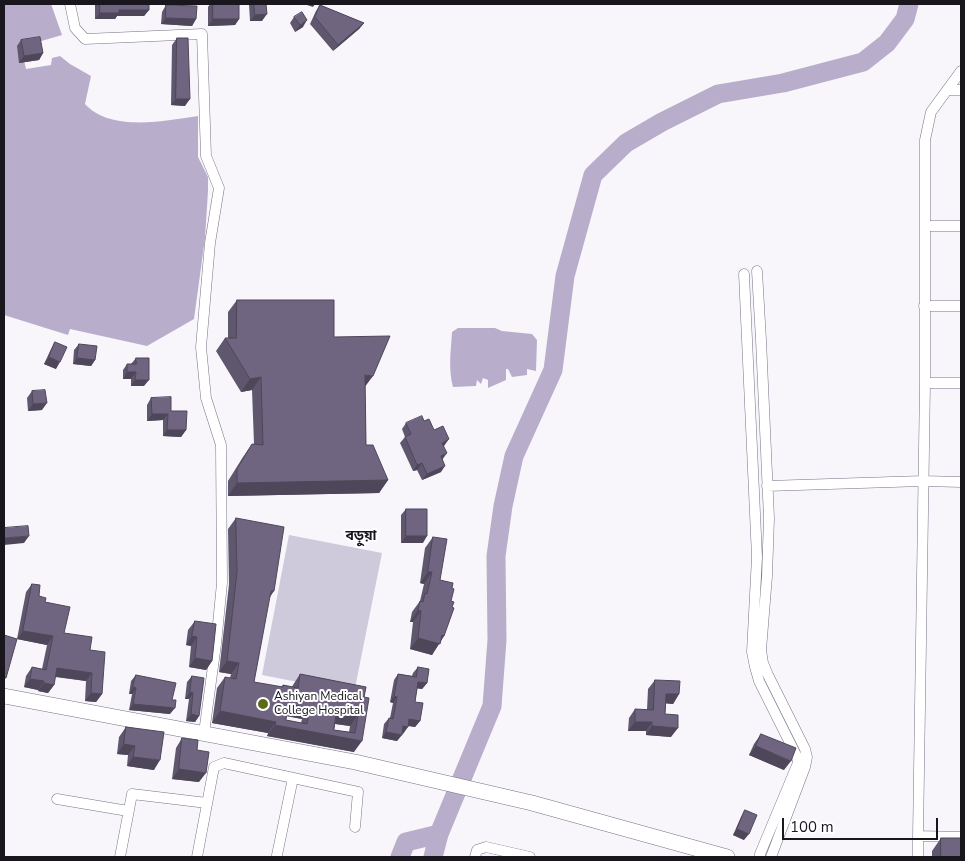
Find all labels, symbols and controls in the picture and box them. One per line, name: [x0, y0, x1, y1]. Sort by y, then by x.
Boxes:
district label: বড়ুয়া: [345, 529, 377, 545]
place label: Ashiyan Medical College Hospital: [274, 690, 364, 718]
marker: Ashiyan Medical College Hospital: [256, 697, 270, 711]
scale bar: [785, 808, 941, 840]
text: 100 m: [790, 817, 834, 837]

